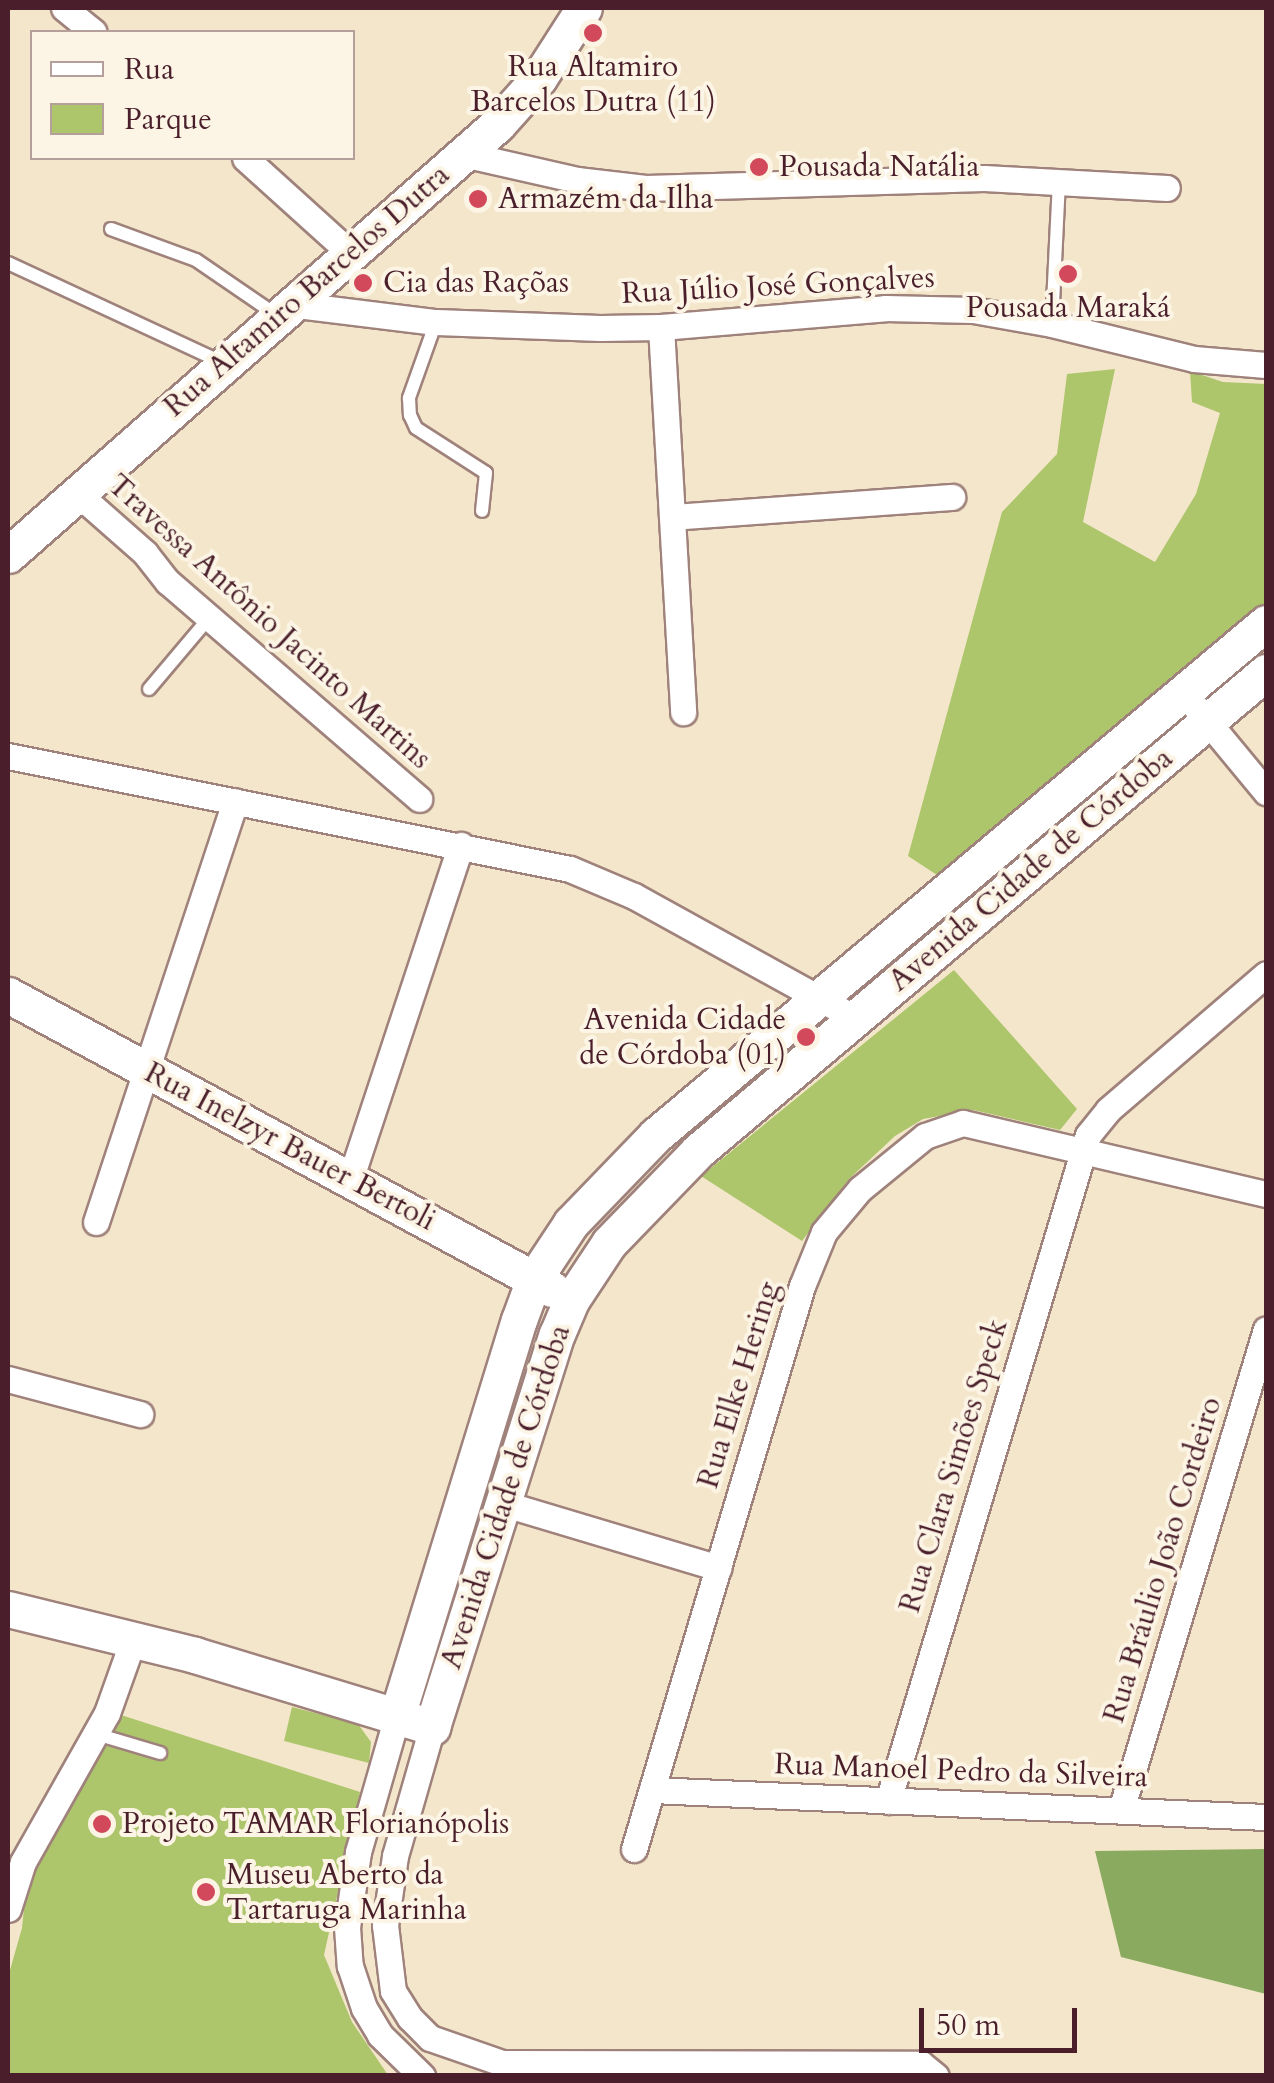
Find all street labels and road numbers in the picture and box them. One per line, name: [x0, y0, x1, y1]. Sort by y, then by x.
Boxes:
street label: Rua Altamiro Barcelos Dutra: [157, 157, 457, 425]
street label: Rua Júlio José Gonçalves: [621, 260, 935, 312]
street label: Travessa Antônio Jacinto Martins: [100, 467, 438, 777]
street label: Avenida Cidade de Córdoba: [882, 741, 1180, 999]
street label: Rua Inelzyr Bauer Bertoli: [138, 1055, 442, 1239]
street label: Rua Elke Hering: [690, 1277, 788, 1493]
street label: Rua Clara Simões Speck: [892, 1315, 1016, 1617]
street label: Avenida Cidade de Córdoba: [433, 1320, 579, 1674]
street label: Rua Bráulio João Cordeiro: [1096, 1393, 1230, 1727]
street label: Rua Manoel Pedro da Silveira: [774, 1746, 1148, 1796]

